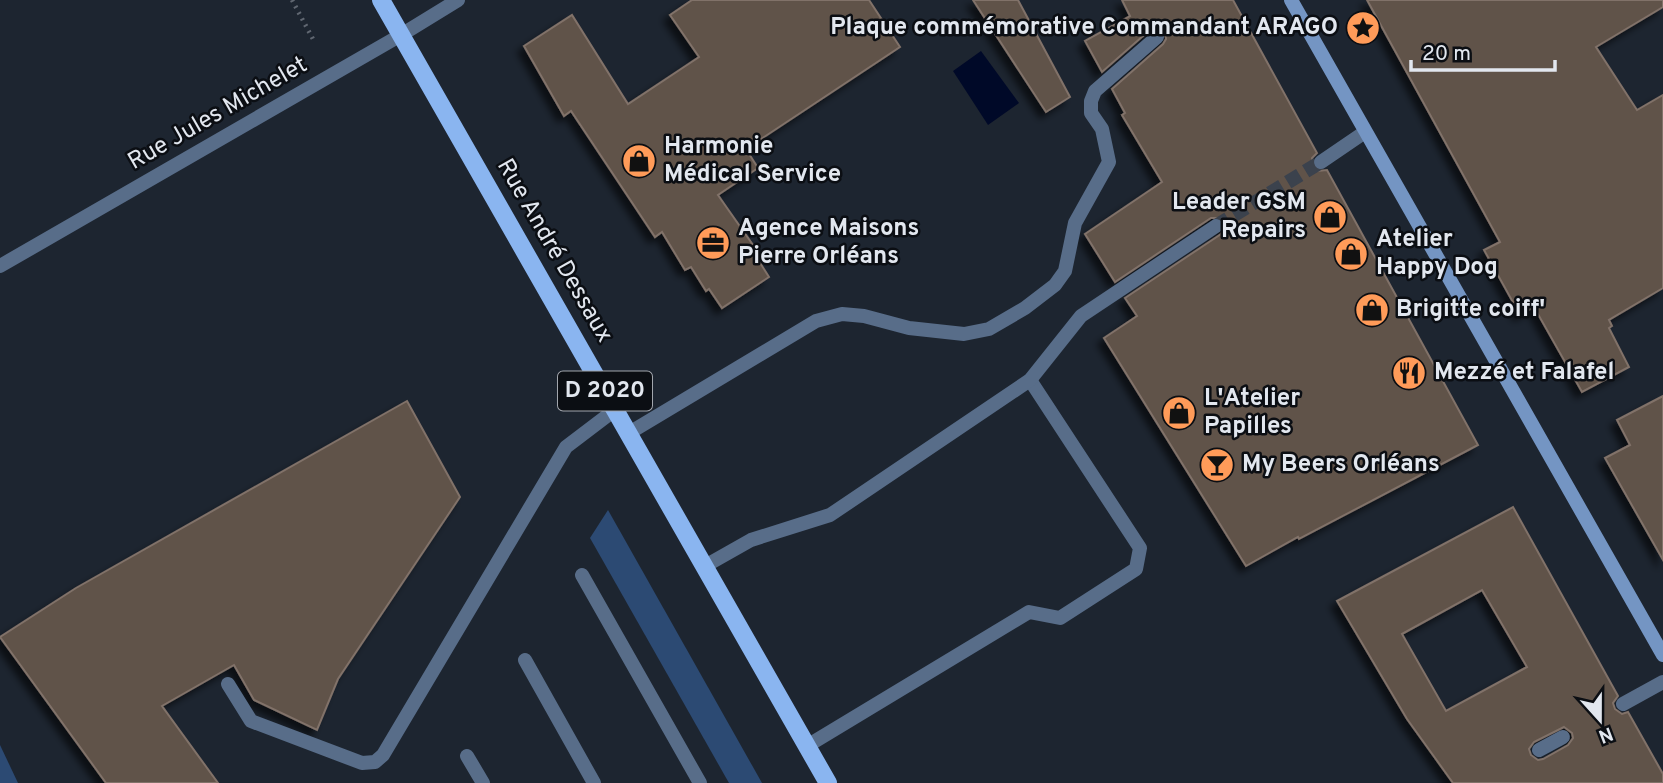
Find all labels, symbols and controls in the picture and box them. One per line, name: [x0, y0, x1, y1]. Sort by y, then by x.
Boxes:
place icon: Plaque commémorative Commandant ARAGO: [1344, 9, 1382, 47]
place label: Plaque commémorative Commandant ARAGO: [830, 13, 1338, 43]
scale bar: [1411, 28, 1554, 72]
text: 20 m: [1422, 41, 1471, 68]
street label: Rue Jules Michelet: [123, 50, 313, 178]
place label: Harmonie Médical Service: [664, 132, 841, 190]
shop icon: Harmonie Médical Service: [620, 142, 658, 180]
street label: Rue André Dessaux: [489, 154, 619, 348]
place label: Leader GSM Repairs: [1172, 188, 1306, 246]
shop icon: Leader GSM Repairs: [1311, 198, 1349, 236]
place label: Agence Maisons Pierre Orléans: [738, 214, 919, 272]
office icon: Agence Maisons Pierre Orléans: [694, 224, 732, 262]
place label: Atelier Happy Dog: [1376, 225, 1498, 283]
shop icon: Atelier Happy Dog: [1332, 235, 1370, 273]
shop icon: Brigitte coiff': [1353, 291, 1391, 329]
place label: Brigitte coiff': [1396, 295, 1545, 325]
restaurant icon: Mezzé et Falafel: [1390, 354, 1428, 392]
place label: Mezzé et Falafel: [1434, 358, 1614, 388]
road number: D 2020: [558, 372, 652, 410]
place label: L'Atelier Papilles: [1204, 384, 1300, 442]
shop icon: L'Atelier Papilles: [1160, 394, 1198, 432]
bar icon: My Beers Orléans: [1198, 446, 1236, 484]
place label: My Beers Orléans: [1242, 450, 1440, 480]
north arrow: [1565, 685, 1635, 755]
text: N: [1595, 720, 1616, 748]

